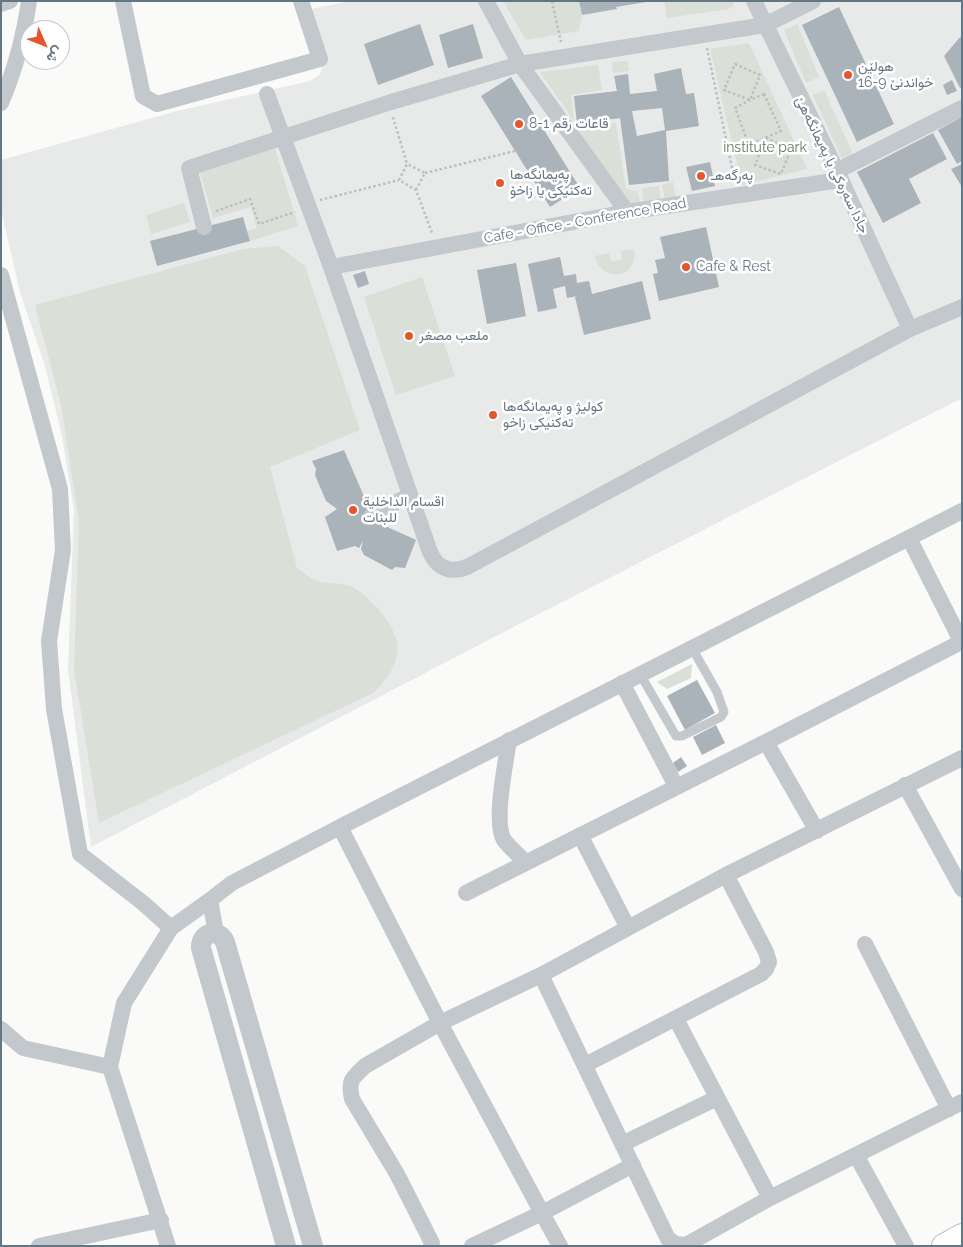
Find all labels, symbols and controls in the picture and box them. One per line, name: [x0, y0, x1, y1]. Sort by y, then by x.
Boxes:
north arrow: [20, 20, 70, 70]
text: ش: [43, 43, 67, 66]
place label: هولێن خواندنێ 9-16: [858, 59, 933, 92]
marker: هولێن خواندنێ 9-16: [842, 69, 854, 81]
street label: جادا سه‌ره‌كى يا په‌يمانگه‌هێ: [791, 94, 873, 236]
place label: قاعات رقم 1-8: [529, 116, 609, 132]
marker: قاعات رقم 1-8: [513, 118, 525, 130]
park label: institute park: [723, 140, 807, 156]
place label: پەیمانگەها تەکنیکی یا زاخۆ: [510, 167, 592, 200]
place label: په‌رگه‌هـ: [711, 168, 753, 184]
marker: په‌رگه‌هـ: [695, 170, 707, 182]
marker: پەیمانگەها تەکنیکی یا زاخۆ: [494, 177, 506, 189]
street label: Cafe - Office - Conference Road: [482, 195, 688, 247]
place label: Cafe & Rest: [696, 259, 771, 275]
marker: Cafe & Rest: [680, 261, 692, 273]
place label: ملعب مصغر: [419, 328, 488, 344]
marker: ملعب مصغر: [403, 330, 415, 342]
place label: كوليژ و په‌يمانگه‌ها ته‌كنيكى زاخو: [503, 399, 603, 432]
marker: كوليژ و په‌يمانگه‌ها ته‌كنيكى زاخو: [487, 409, 499, 421]
place label: اقسام الداخلیة للبنات: [363, 494, 444, 526]
marker: اقسام الداخلیة للبنات: [347, 504, 359, 516]

